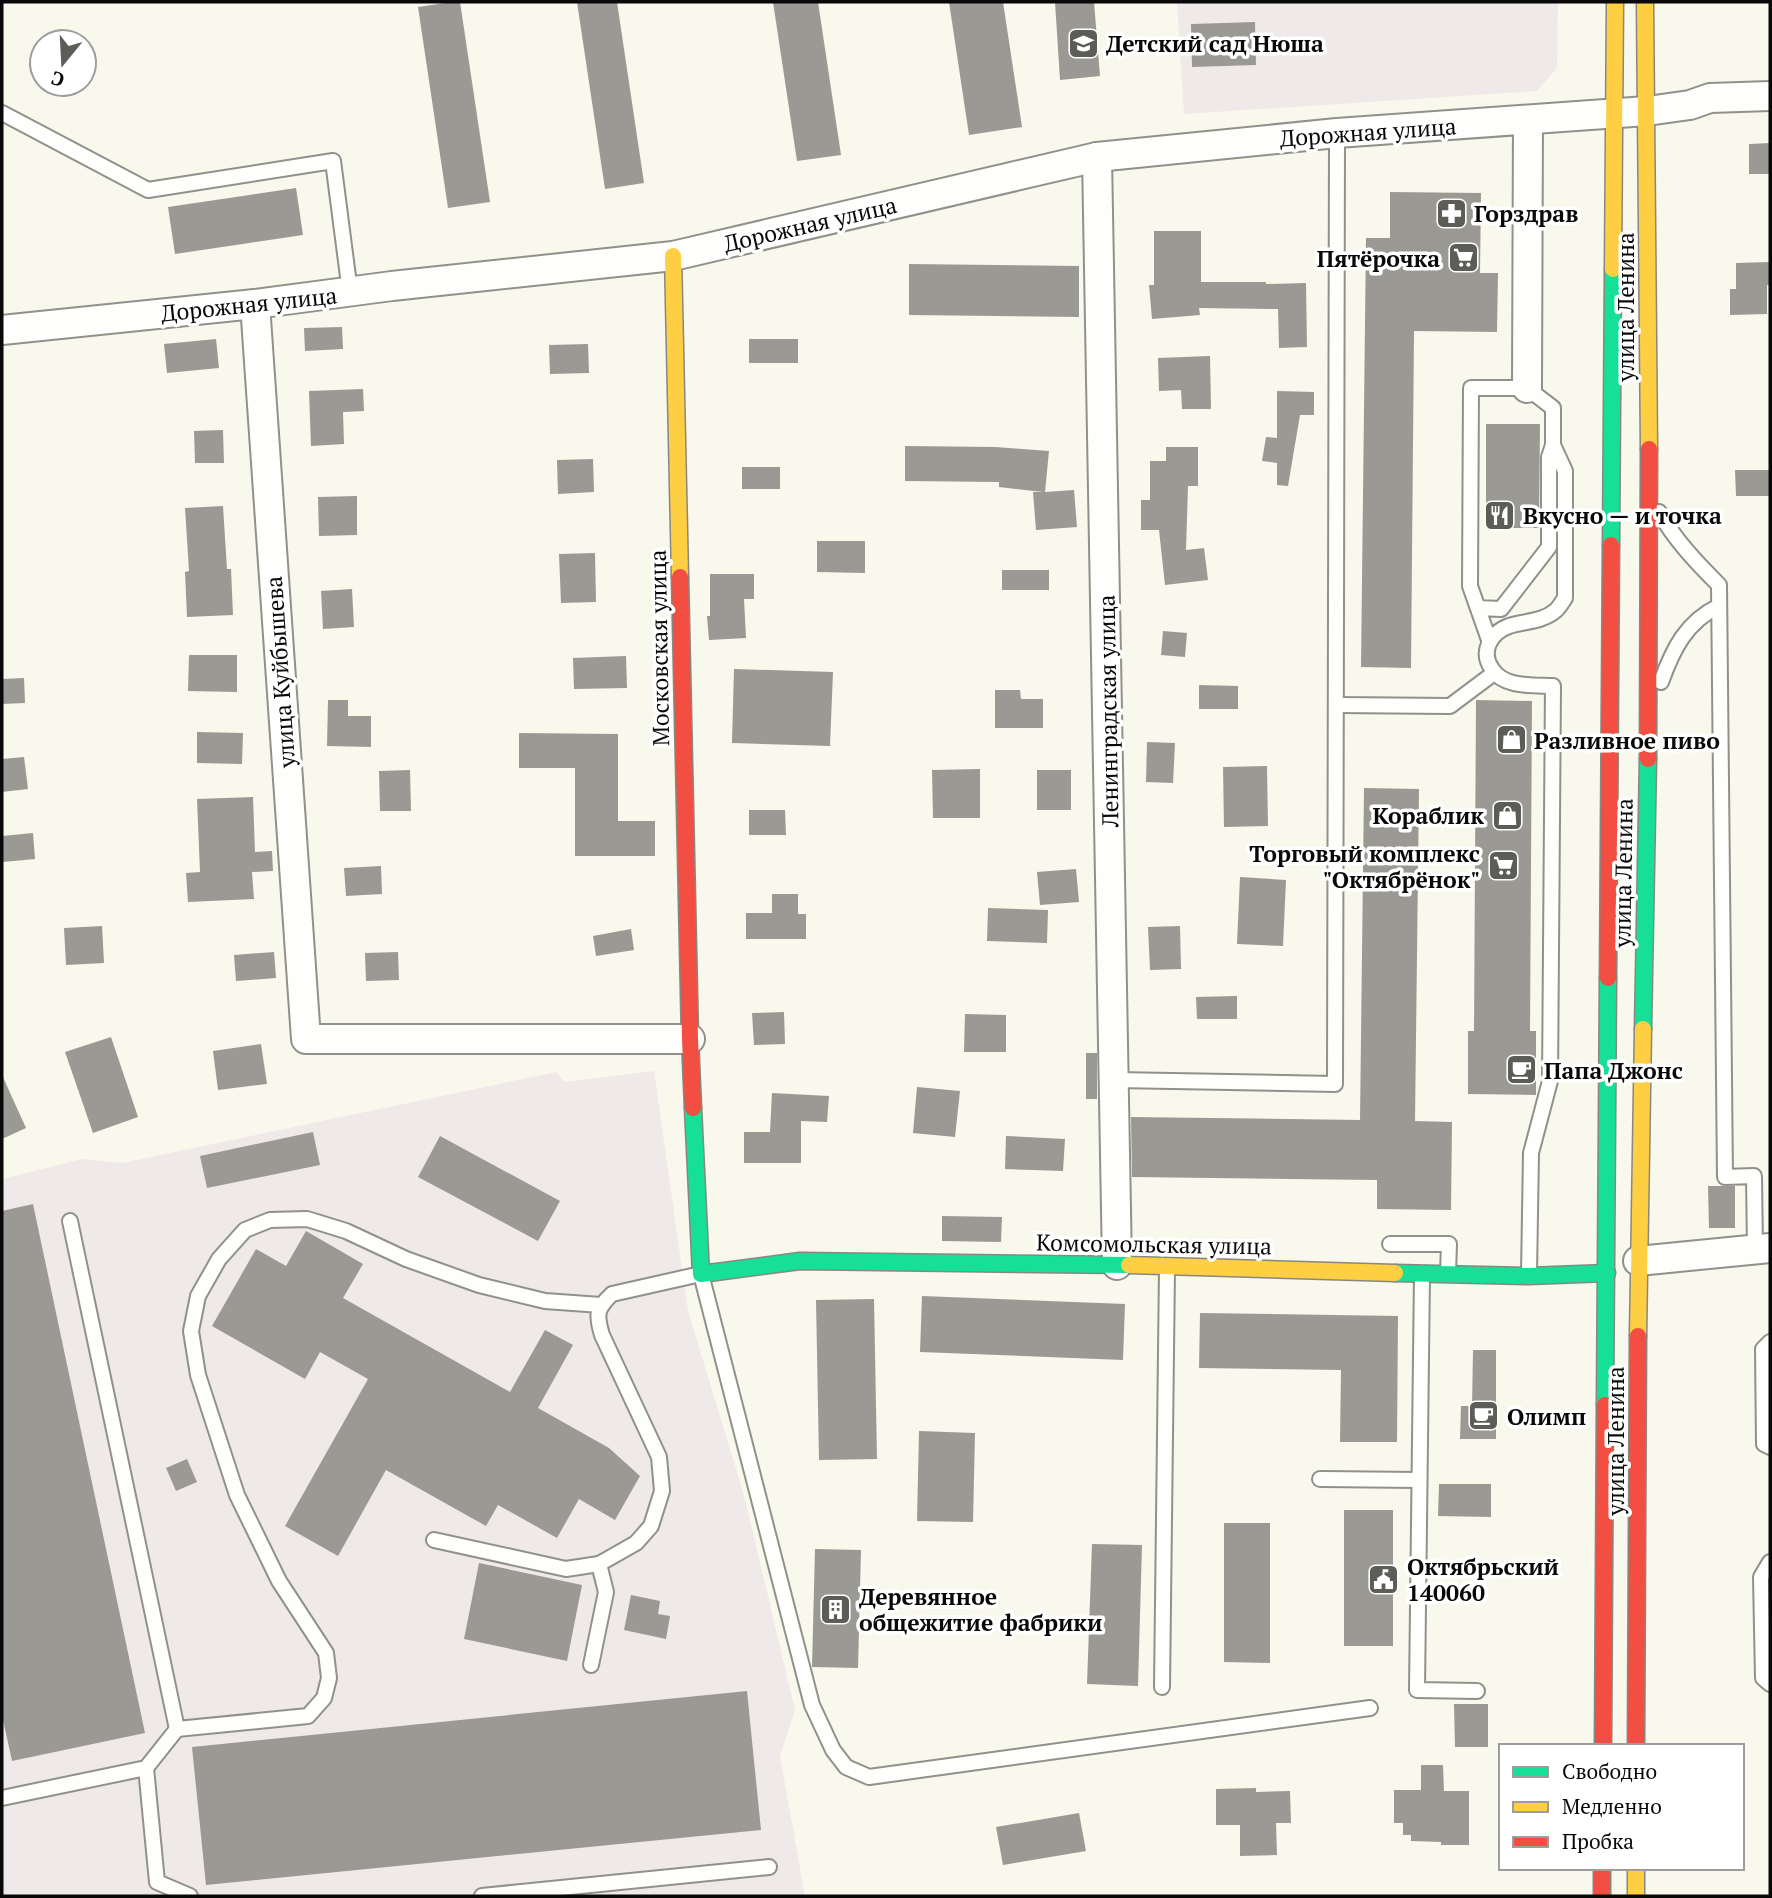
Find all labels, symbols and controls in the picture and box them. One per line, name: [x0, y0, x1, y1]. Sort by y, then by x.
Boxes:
school or university icon: Детский сад Нюша: [1066, 26, 1100, 60]
north arrow: [28, 28, 98, 98]
place label: Детский сад Нюша: [1106, 28, 1324, 59]
text: С: [48, 66, 67, 93]
street label: Дорожная улица: [1279, 110, 1458, 154]
street label: Дорожная улица: [720, 189, 900, 259]
pharmacy icon: Горздрав: [1434, 196, 1468, 230]
place label: Горздрав: [1474, 198, 1578, 229]
street label: улица Ленина: [1610, 232, 1641, 383]
supermarket icon: Пятёрочка: [1446, 241, 1480, 275]
place label: Пятёрочка: [1317, 243, 1440, 274]
street label: Дорожная улица: [159, 279, 339, 329]
restaurant icon: Вкусно — и точка: [1483, 498, 1517, 532]
place label: Вкусно — и точка: [1523, 500, 1722, 531]
street label: Московская улица: [642, 549, 676, 746]
street label: улица Куйбышева: [258, 575, 302, 770]
street label: Ленинградская улица: [1090, 594, 1126, 829]
shop icon: Разливное пиво: [1494, 723, 1528, 757]
place label: Разливное пиво: [1534, 725, 1720, 756]
shop icon: Кораблик: [1490, 798, 1524, 832]
street label: улица Ленина: [1606, 798, 1640, 949]
place label: Кораблик: [1372, 800, 1484, 831]
place label: Торговый комплекс "Октябрёнок": [1249, 838, 1480, 895]
supermarket icon: Торговый комплекс "Октябрёнок": [1486, 849, 1520, 883]
cafe icon: Папа Джонс: [1504, 1053, 1538, 1087]
place label: Папа Джонс: [1544, 1055, 1683, 1086]
street label: Комсомольская улица: [1036, 1226, 1272, 1262]
street label: улица Ленина: [1600, 1366, 1631, 1517]
cafe icon: Олимп: [1467, 1399, 1501, 1433]
place label: Олимп: [1507, 1401, 1586, 1432]
place label: Октябрьский 140060: [1407, 1551, 1559, 1608]
public building icon: Октябрьский 140060: [1367, 1562, 1401, 1596]
place label: Деревянное общежитие фабрики: [859, 1581, 1102, 1638]
building icon: Деревянное общежитие фабрики: [819, 1592, 853, 1626]
legend: [1499, 1744, 1744, 1870]
text: Свободно: [1562, 1757, 1657, 1785]
text: Медленно: [1562, 1792, 1662, 1820]
text: Пробка: [1562, 1827, 1634, 1855]

